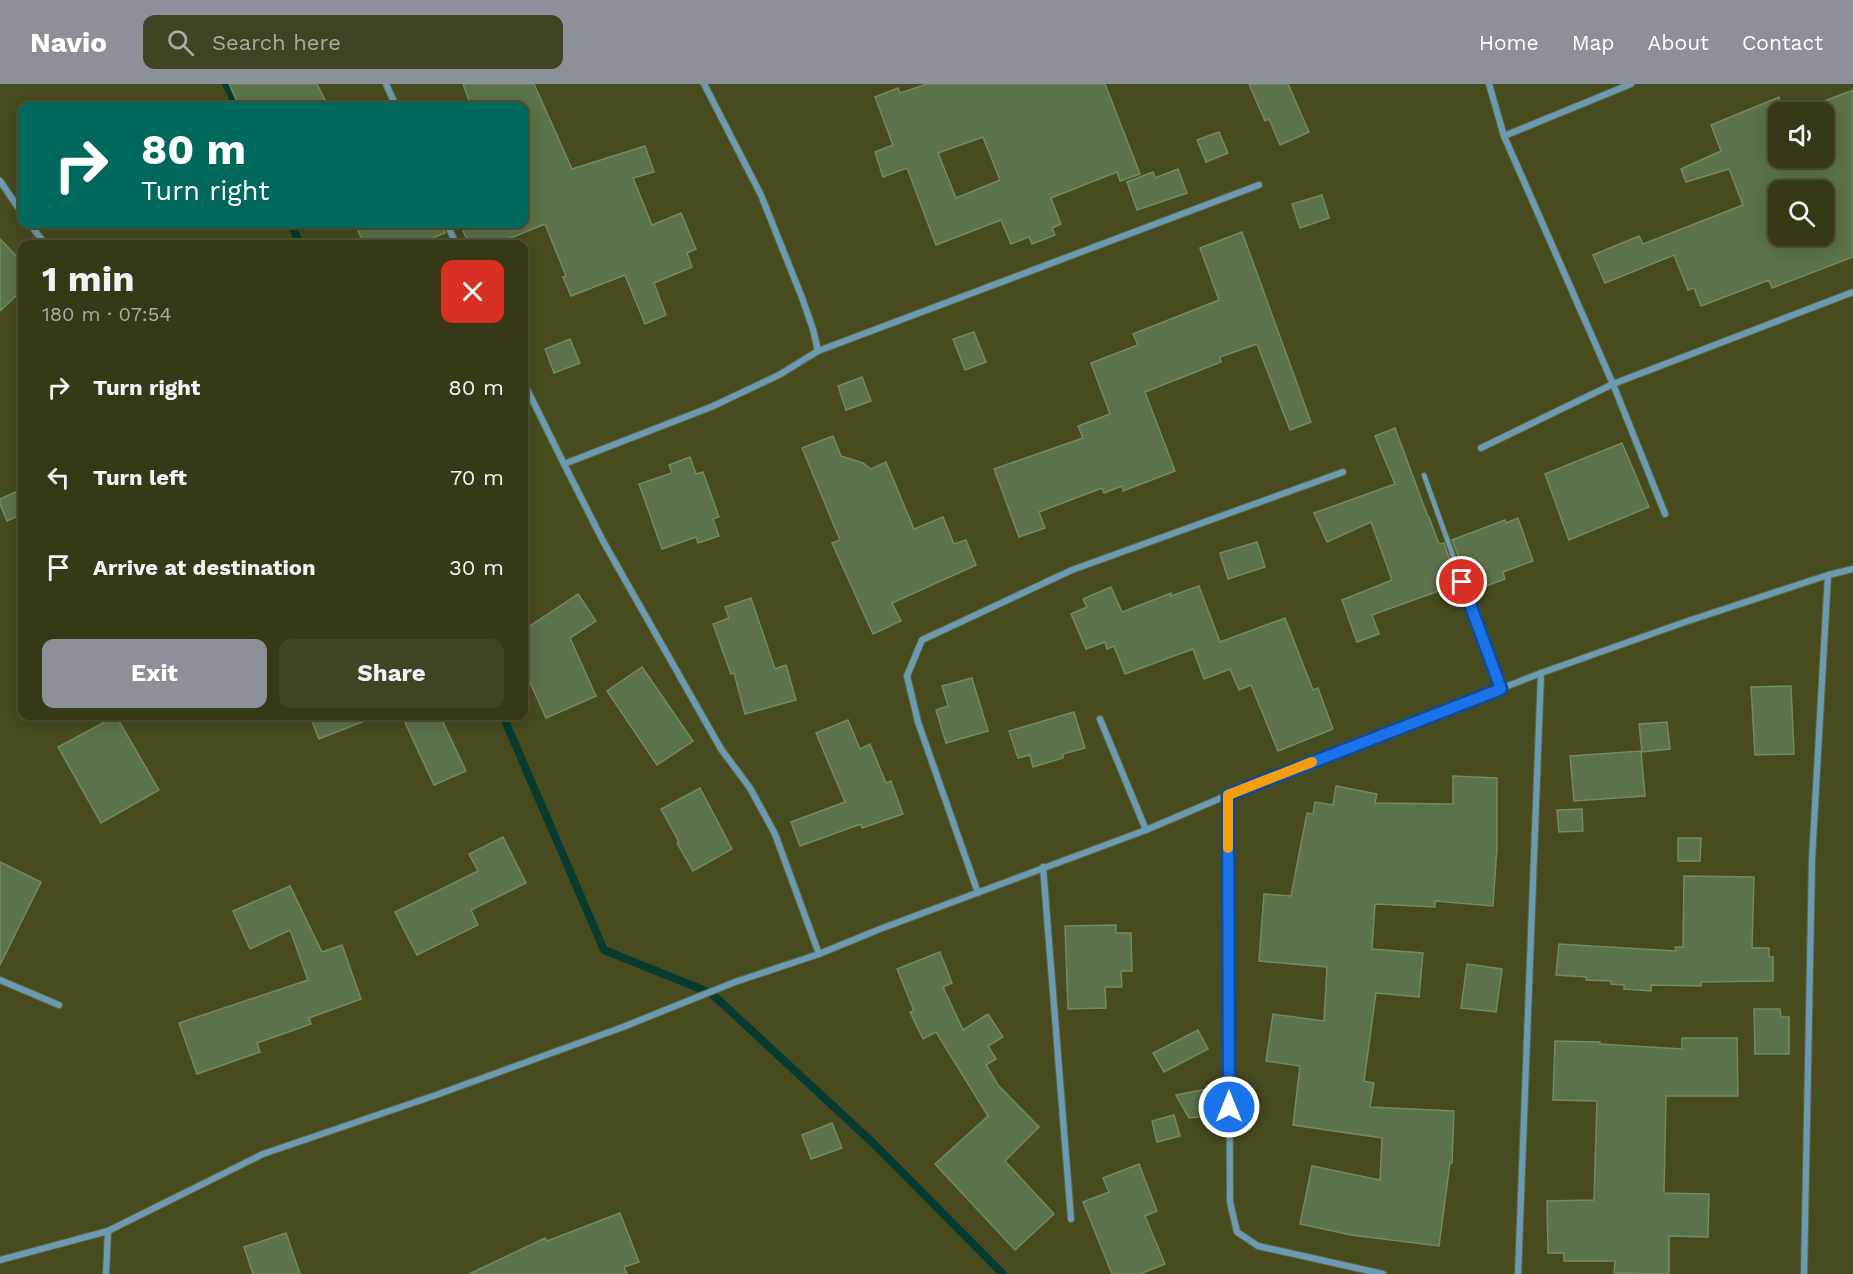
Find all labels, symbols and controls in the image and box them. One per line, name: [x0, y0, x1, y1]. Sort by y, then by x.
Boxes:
search box: [143, 15, 563, 69]
text: Navio: [30, 26, 107, 59]
icon: search: [164, 26, 197, 59]
text: Search here: [212, 30, 341, 55]
text: Home: [1479, 30, 1539, 55]
text: Map: [1572, 30, 1615, 55]
text: About: [1648, 30, 1709, 55]
text: Contact: [1742, 30, 1823, 55]
map controls: [1768, 102, 1834, 246]
button: sound: [1768, 102, 1834, 168]
text: 80 m: [141, 125, 246, 174]
icon: right: [42, 126, 120, 204]
text: Turn right: [141, 175, 270, 207]
button: search: [1768, 180, 1834, 246]
text: 1 min: [42, 258, 134, 300]
button: close: [441, 260, 504, 323]
text: 180 m · 07:54: [42, 302, 172, 326]
icon: right: [42, 371, 75, 404]
text: Turn right: [93, 375, 200, 400]
text: 80 m: [448, 375, 504, 400]
icon: left: [42, 461, 75, 494]
text: Turn left: [93, 465, 187, 490]
text: 70 m: [450, 465, 504, 490]
icon: arrive: [42, 551, 75, 584]
text: Arrive at destination: [93, 555, 316, 580]
text: 30 m: [449, 555, 504, 580]
pin: [1436, 556, 1487, 607]
icon: arrive: [1445, 565, 1478, 598]
button: Exit: [42, 639, 267, 708]
button: Share: [279, 639, 504, 708]
position arrow: [1197, 1075, 1261, 1139]

